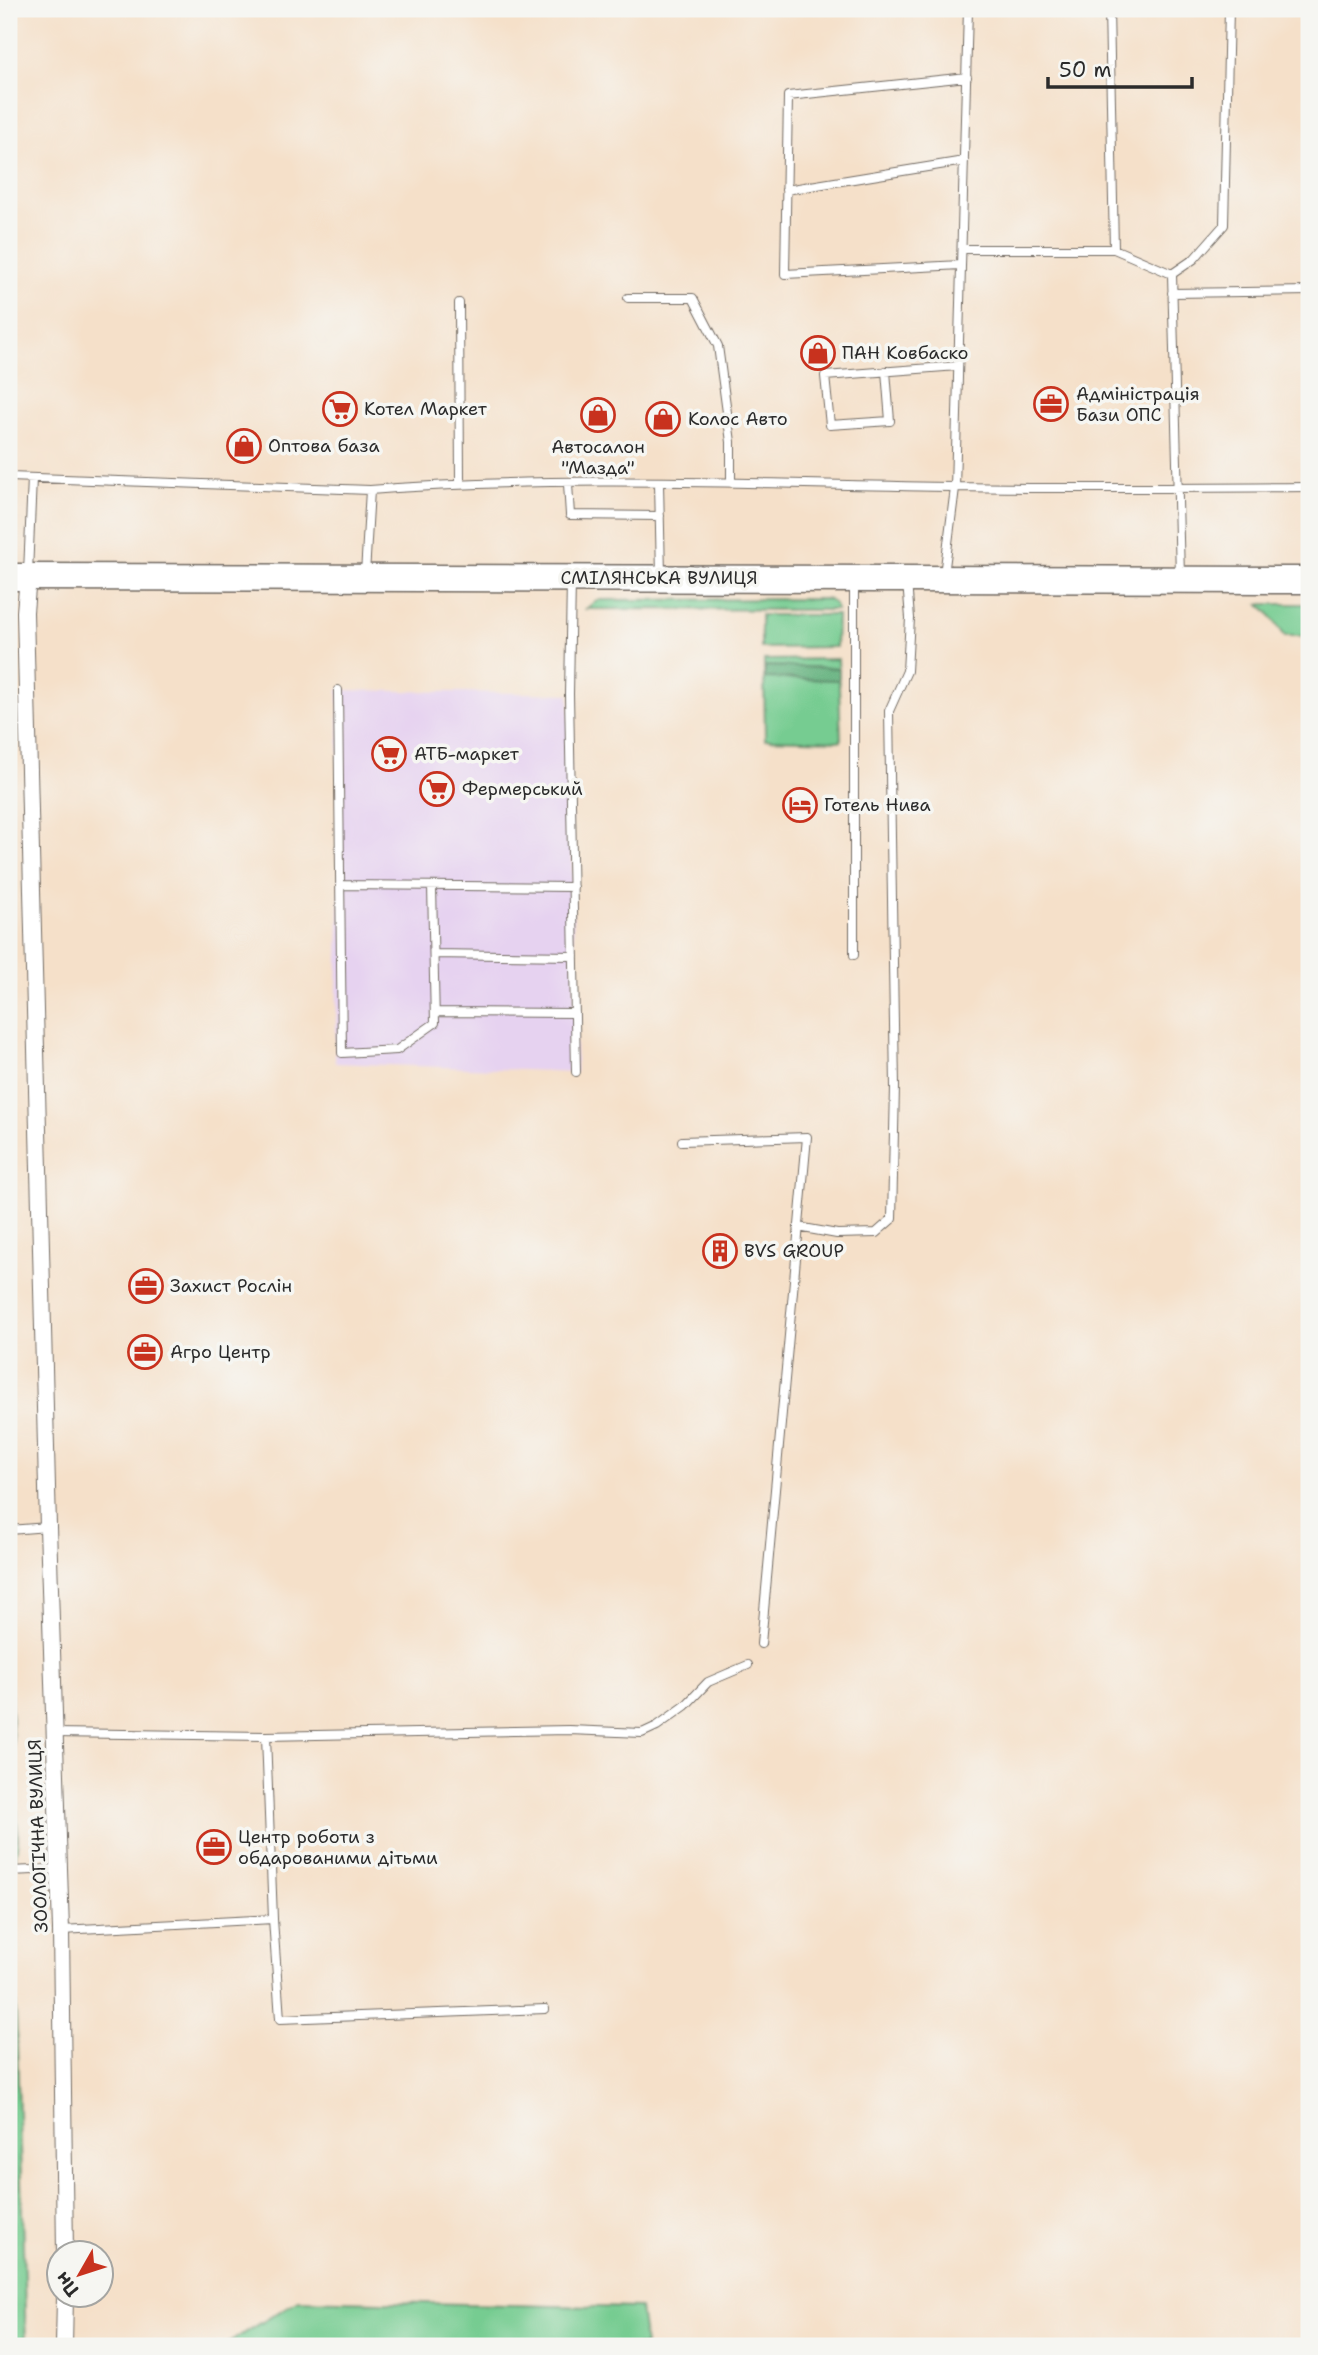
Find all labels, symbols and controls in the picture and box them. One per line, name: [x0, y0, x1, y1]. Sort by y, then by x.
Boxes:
scale bar: [1048, 46, 1192, 90]
text: 50 m: [1059, 56, 1112, 84]
shop icon: ПАН Ковбаско: [799, 334, 837, 372]
place label: ПАН Ковбаско: [842, 341, 968, 365]
place label: Адміністрація Бази ОПС: [1076, 382, 1200, 427]
office icon: Адміністрація Бази ОПС: [1032, 385, 1070, 423]
supermarket icon: Котел Маркет: [321, 390, 359, 428]
shop icon: Автосалон "Мазда": [579, 396, 617, 434]
place label: Котел Маркет: [364, 397, 488, 421]
shop icon: Колос Авто: [644, 400, 682, 438]
place label: Колос Авто: [688, 407, 788, 431]
shop icon: Оптова база: [225, 427, 263, 465]
place label: Оптова база: [268, 434, 380, 458]
place label: Автосалон "Мазда": [551, 435, 645, 480]
street label: СМІЛЯНСЬКА ВУЛИЦЯ: [560, 566, 758, 590]
supermarket icon: АТБ-маркет: [370, 735, 408, 773]
place label: АТБ-маркет: [414, 742, 520, 766]
supermarket icon: Фермерський: [418, 770, 456, 808]
place label: Фермерський: [462, 777, 583, 801]
hotel icon: Готель Нива: [781, 786, 819, 824]
place label: Готель Нива: [824, 793, 931, 817]
building icon: BVS GROUP: [701, 1232, 739, 1270]
place label: BVS GROUP: [744, 1239, 844, 1263]
office icon: Захист Рослін: [127, 1267, 165, 1305]
place label: Захист Рослін: [170, 1274, 292, 1298]
office icon: Агро Центр: [126, 1333, 164, 1371]
place label: Агро Центр: [170, 1340, 271, 1364]
street label: ЗООЛОГІЧНА ВУЛИЦЯ: [23, 1739, 53, 1933]
place label: Центр роботи з обдарованими дітьми: [238, 1825, 438, 1870]
office icon: Центр роботи з обдарованими дітьми: [195, 1828, 233, 1866]
north arrow: [46, 2240, 116, 2310]
text: Пн: [50, 2267, 85, 2302]

